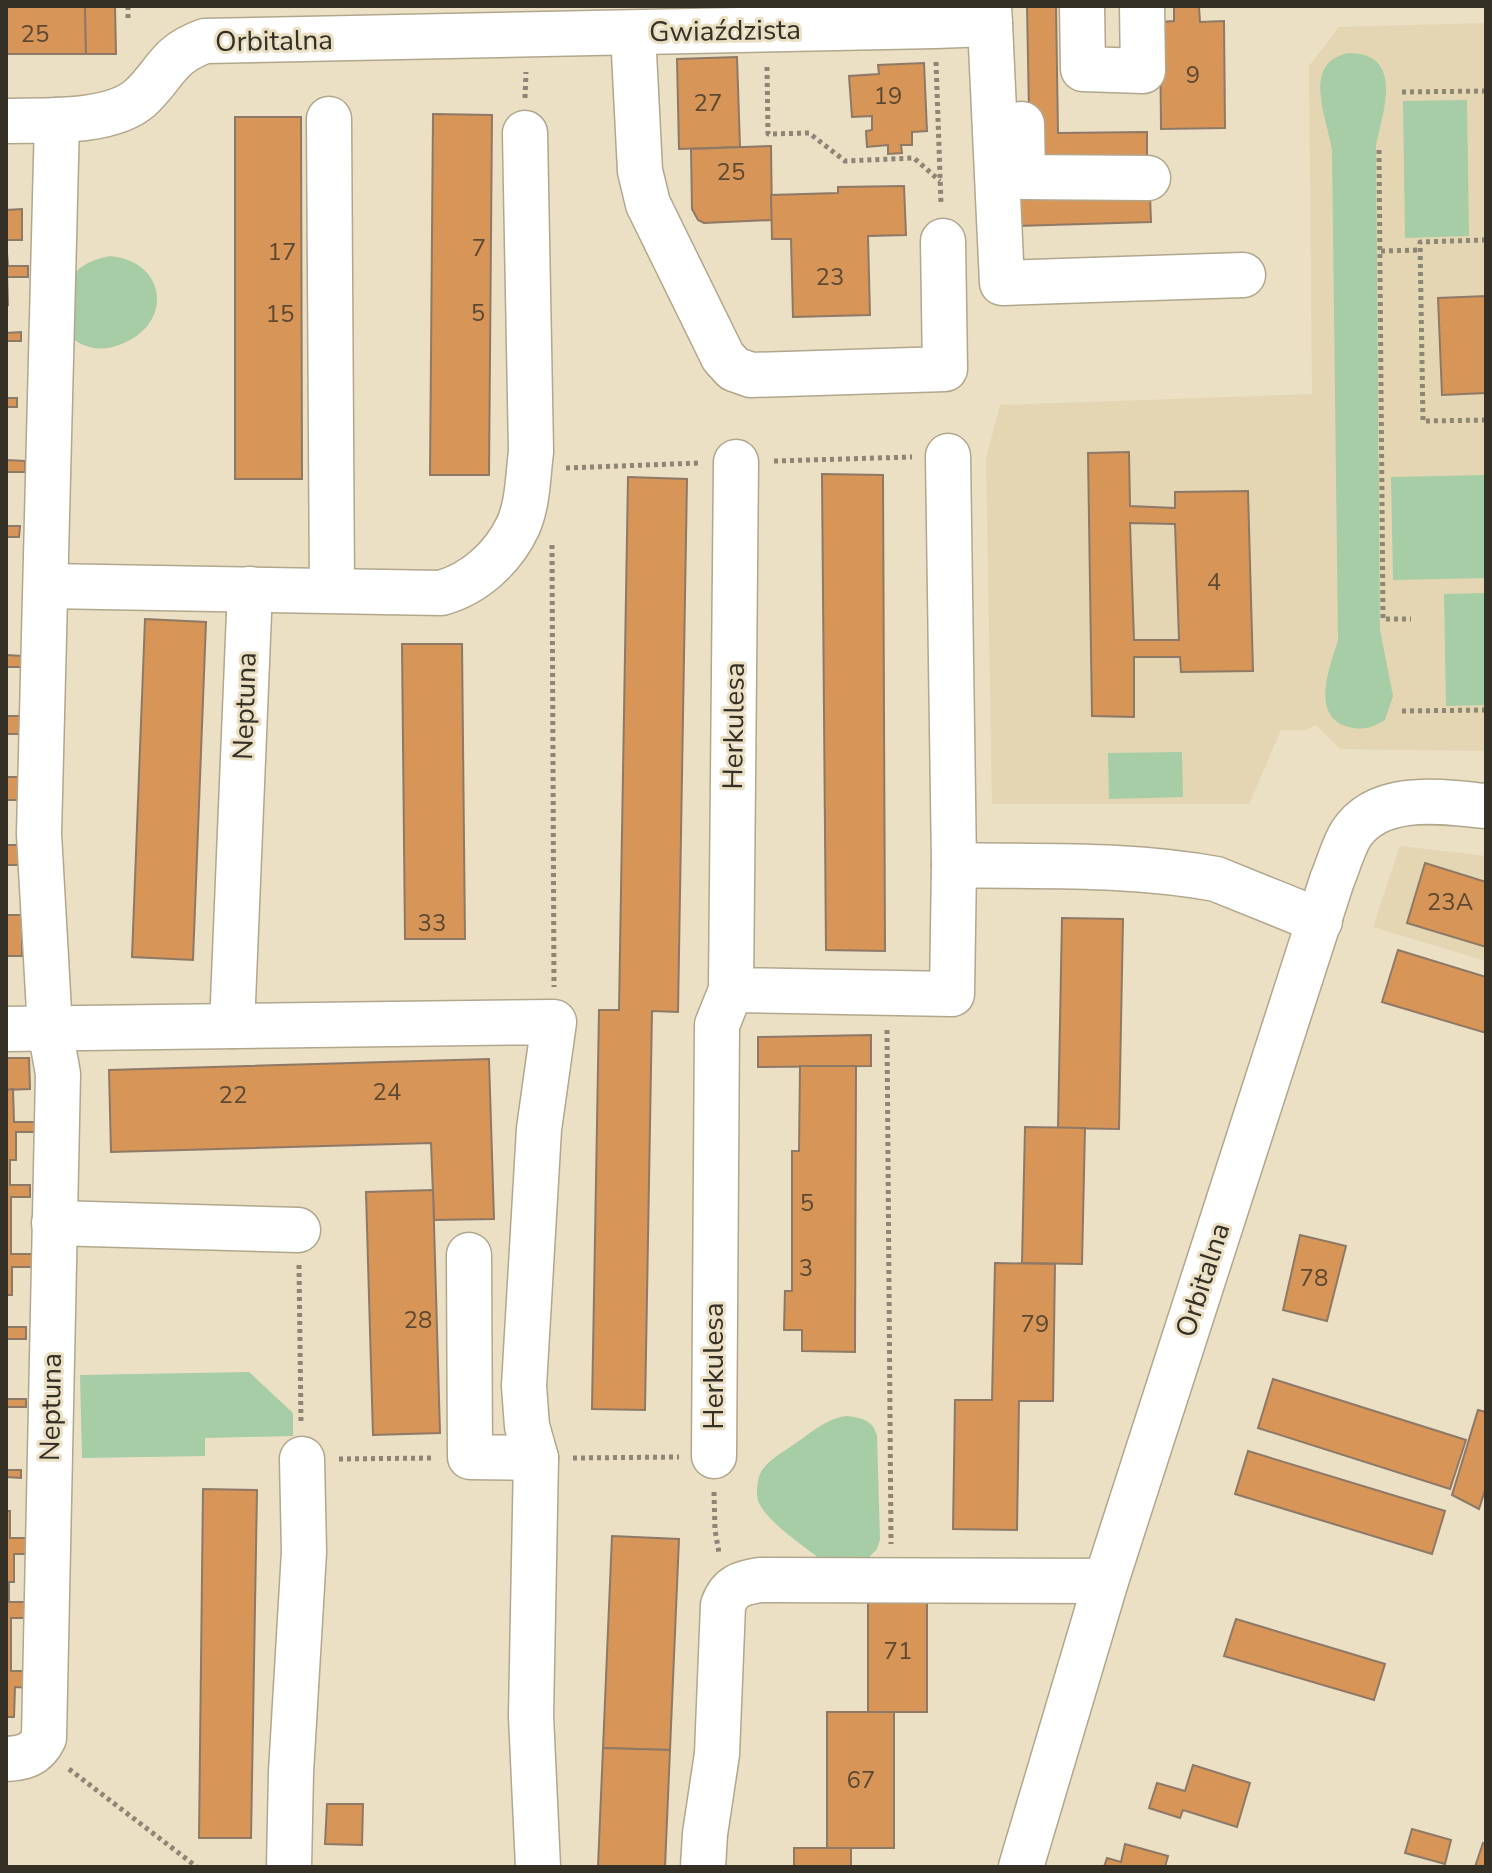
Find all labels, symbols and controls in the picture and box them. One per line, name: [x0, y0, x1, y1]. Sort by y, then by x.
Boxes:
street label: Gwiaździsta: [649, 11, 801, 51]
house number: 25: [21, 18, 49, 50]
street label: Orbitalna: [215, 21, 333, 61]
house number: 9: [1186, 59, 1200, 91]
house number: 19: [874, 80, 902, 112]
house number: 27: [694, 87, 722, 119]
house number: 25: [717, 156, 745, 188]
house number: 7: [472, 232, 486, 264]
house number: 17: [268, 236, 296, 268]
house number: 23: [816, 261, 844, 293]
house number: 5: [471, 297, 485, 329]
house number: 15: [266, 298, 294, 330]
house number: 4: [1207, 566, 1221, 598]
street label: Neptuna: [224, 651, 266, 761]
street label: Herkulesa: [714, 662, 754, 790]
house number: 23A: [1427, 886, 1474, 918]
house number: 33: [418, 907, 446, 939]
house number: 24: [373, 1076, 401, 1108]
house number: 22: [219, 1079, 247, 1111]
house number: 5: [800, 1187, 814, 1219]
street label: Orbitalna: [1167, 1218, 1239, 1342]
house number: 3: [799, 1252, 813, 1284]
house number: 78: [1300, 1262, 1328, 1294]
street label: Herkulesa: [695, 1302, 733, 1430]
house number: 28: [404, 1304, 432, 1336]
house number: 79: [1021, 1308, 1049, 1340]
street label: Neptuna: [31, 1353, 71, 1461]
house number: 71: [884, 1635, 912, 1667]
house number: 67: [847, 1764, 875, 1796]

